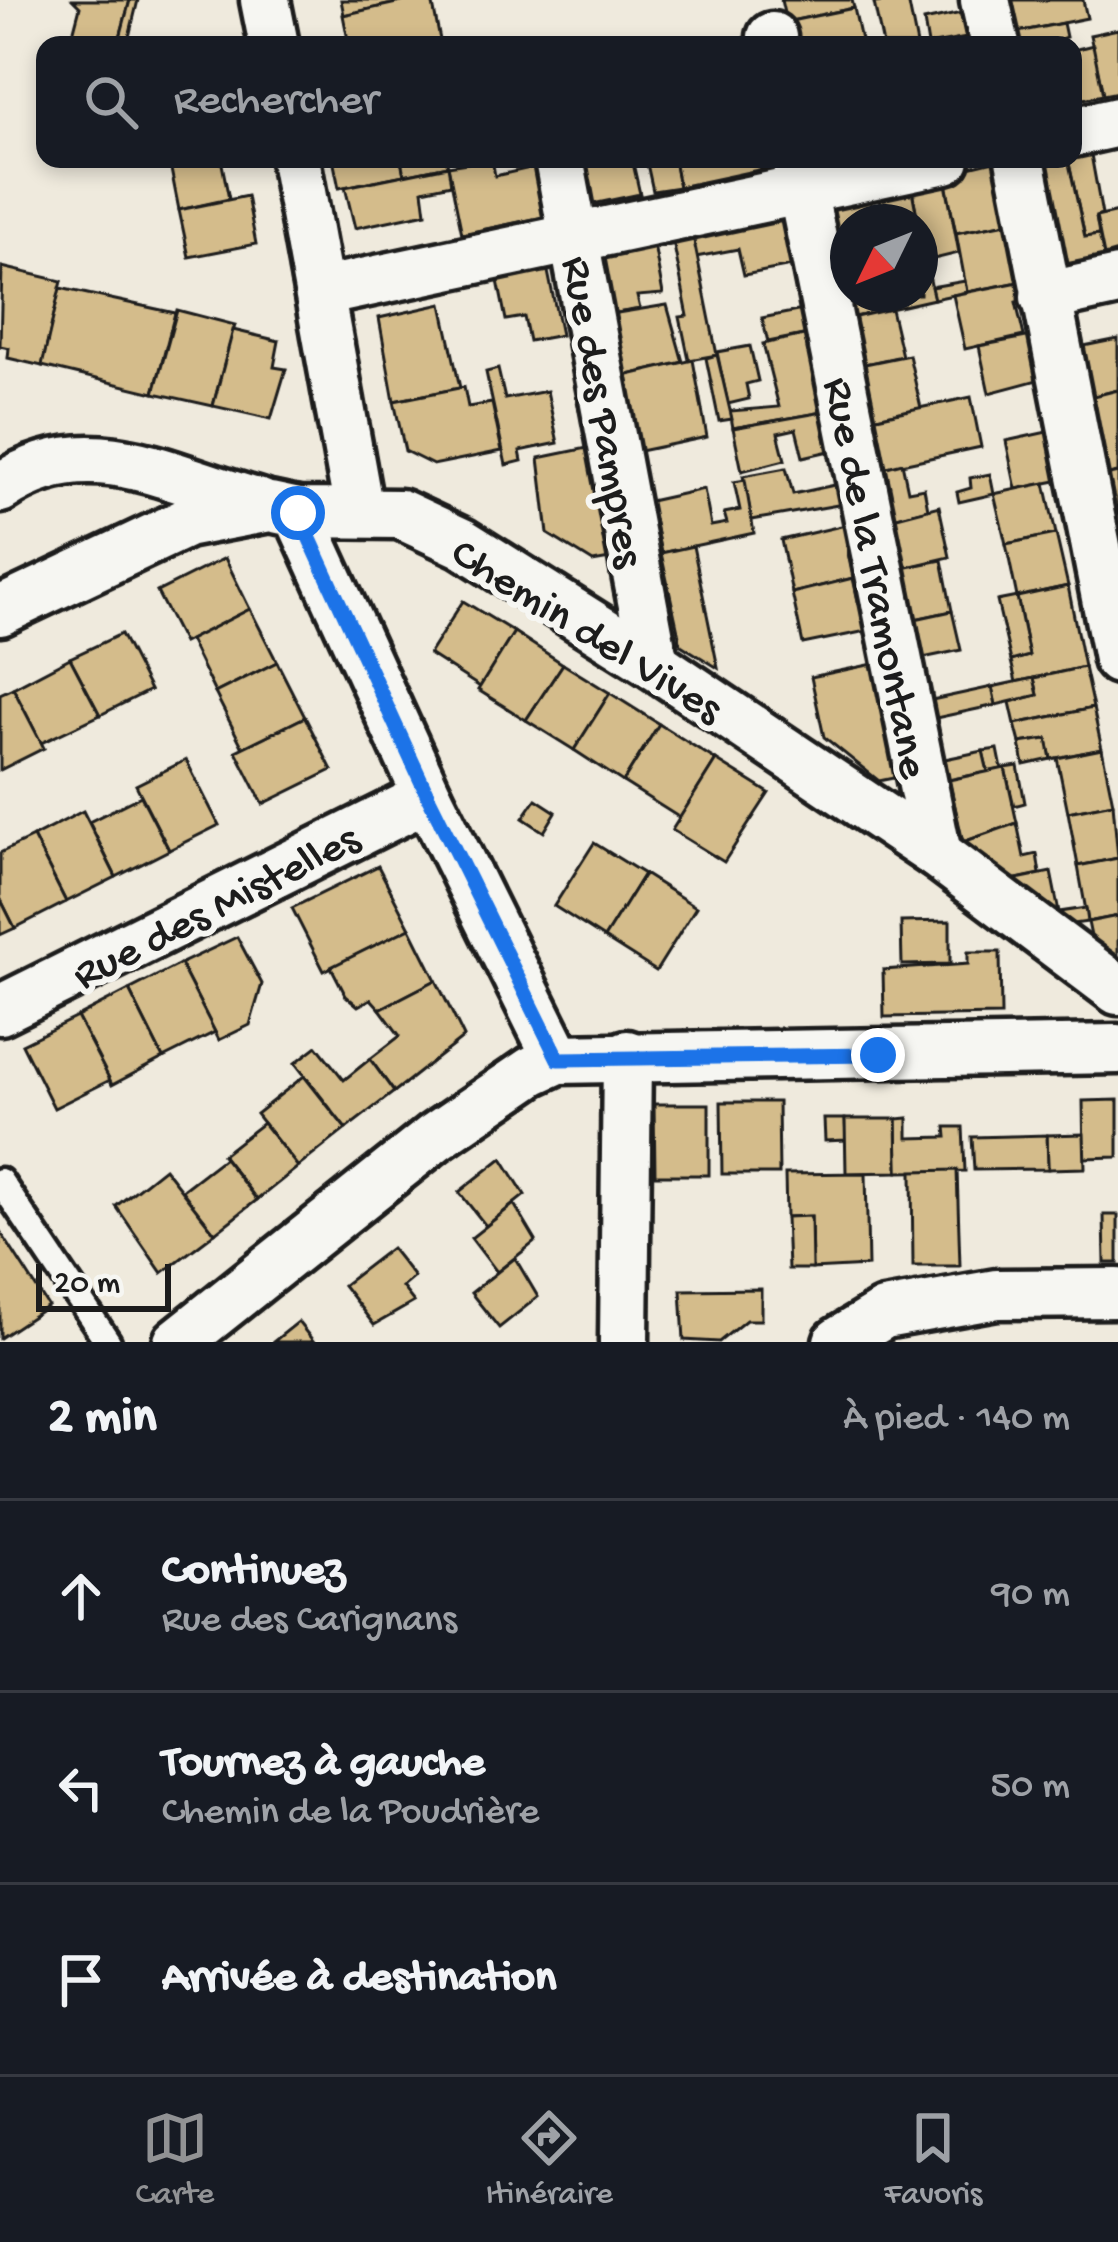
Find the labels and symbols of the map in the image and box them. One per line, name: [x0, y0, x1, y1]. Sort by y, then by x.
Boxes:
north arrow: [830, 204, 938, 312]
street label: Rue des Pampres: [546, 253, 653, 573]
street label: Rue de la Tramontane: [808, 373, 938, 784]
route start: [271, 486, 325, 540]
street label: Chemin del Vives: [439, 529, 732, 739]
street label: Rue des Mistelles: [65, 814, 371, 1005]
route end: [851, 1028, 905, 1082]
scale bar: [36, 1258, 171, 1311]

